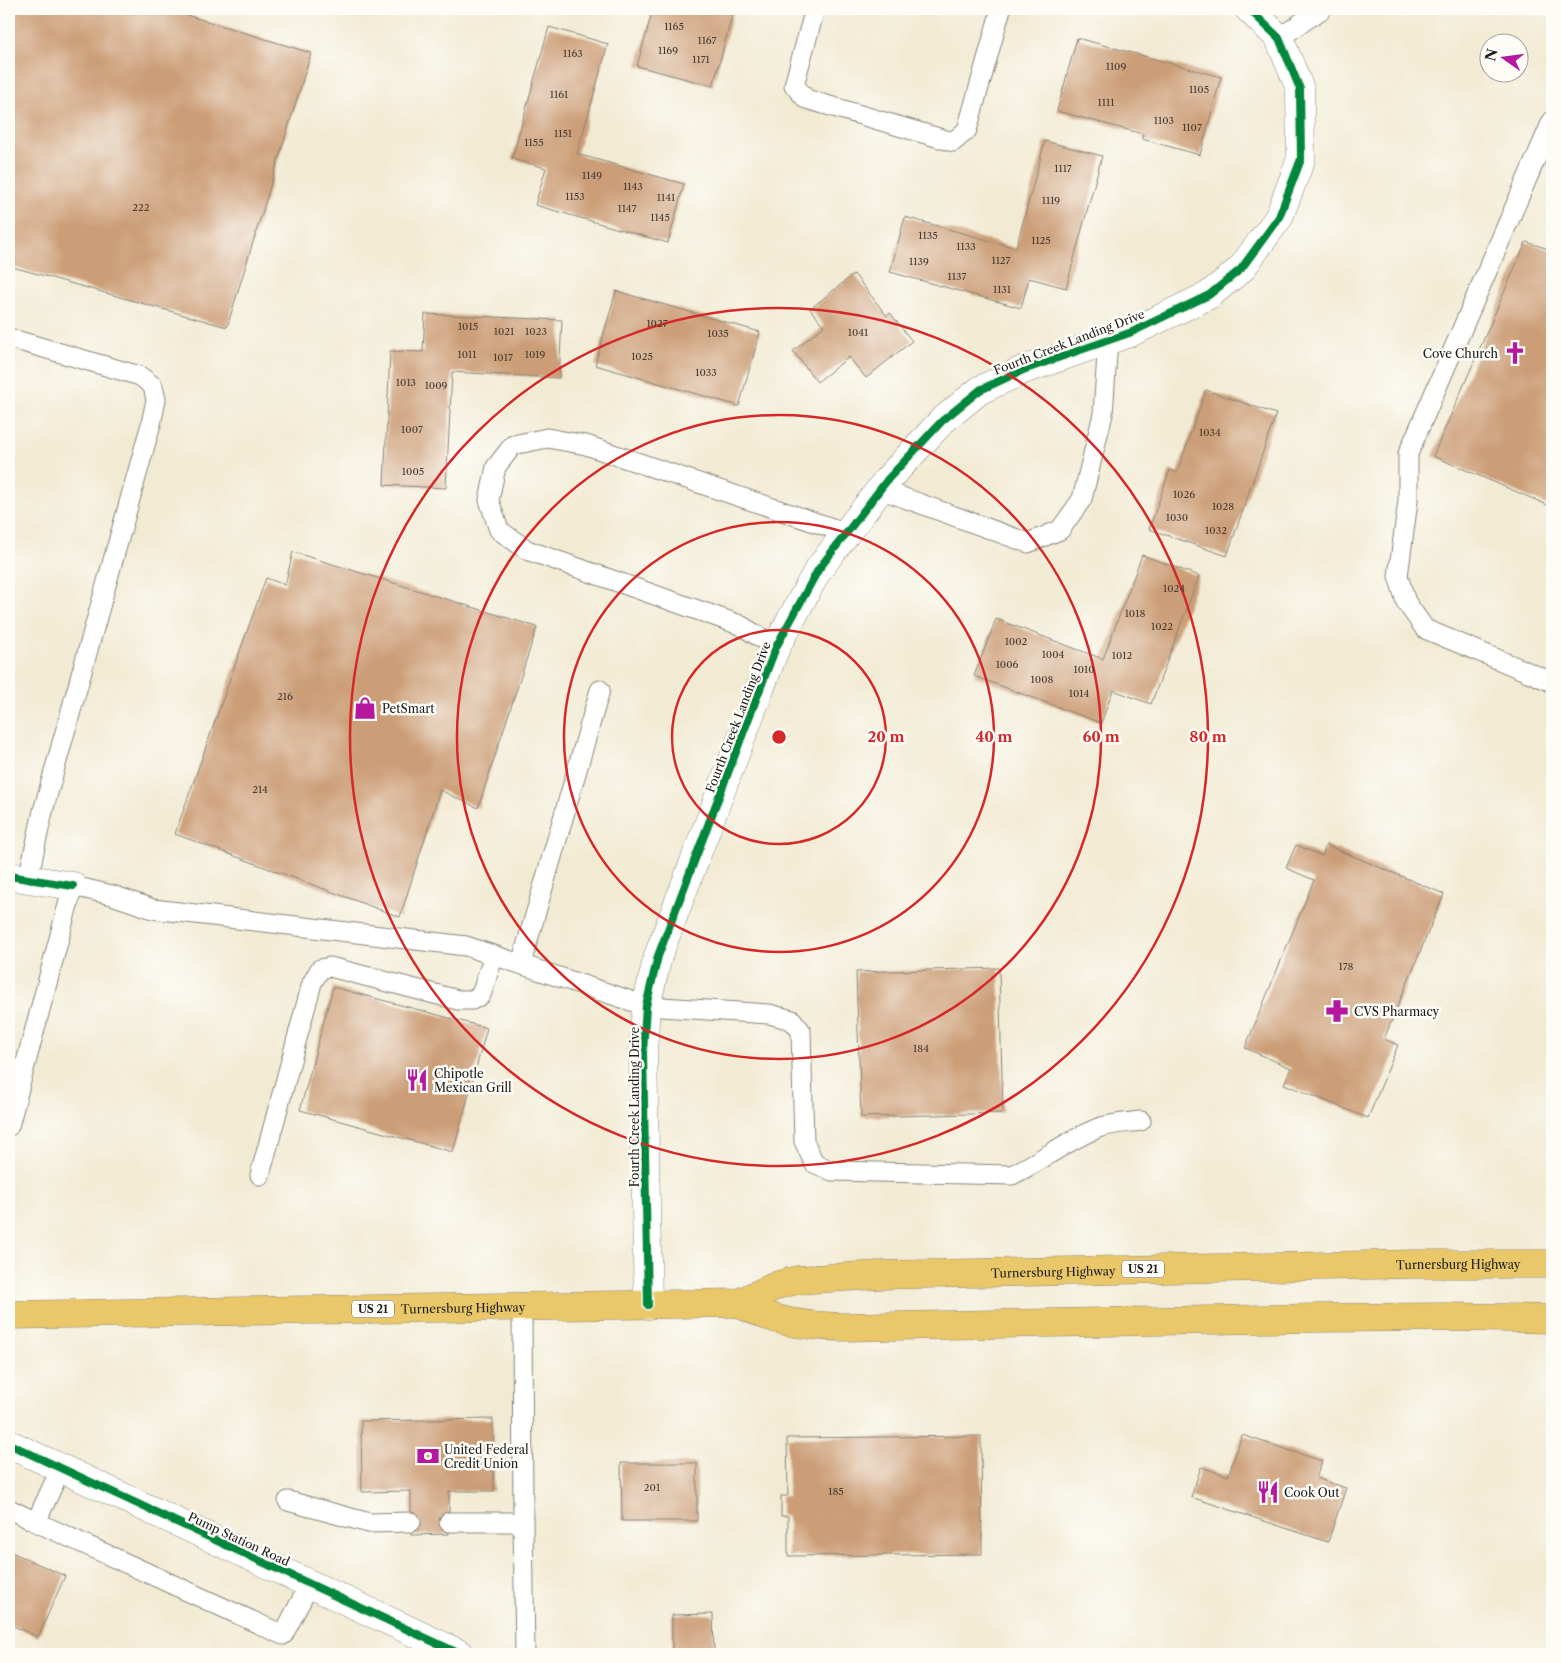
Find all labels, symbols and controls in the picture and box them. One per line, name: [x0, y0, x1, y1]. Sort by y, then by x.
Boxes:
house number: 1165: [664, 20, 684, 33]
north arrow: [1478, 32, 1528, 82]
house number: 1167: [697, 34, 717, 47]
house number: 1169: [658, 44, 678, 57]
house number: 1163: [563, 47, 583, 60]
text: N: [1481, 47, 1502, 63]
house number: 1171: [692, 53, 711, 66]
house number: 1109: [1106, 60, 1126, 73]
house number: 1105: [1189, 83, 1209, 96]
house number: 1161: [550, 88, 569, 101]
house number: 1111: [1098, 96, 1115, 109]
house number: 1103: [1154, 114, 1174, 127]
house number: 1107: [1182, 121, 1202, 134]
house number: 1151: [554, 127, 573, 140]
house number: 1155: [524, 136, 544, 149]
house number: 1117: [1054, 162, 1072, 175]
house number: 1149: [582, 169, 602, 182]
house number: 1143: [623, 180, 643, 193]
house number: 1153: [565, 190, 585, 203]
house number: 1141: [657, 191, 676, 204]
house number: 1119: [1042, 194, 1060, 207]
house number: 222: [132, 201, 150, 214]
house number: 1147: [617, 202, 637, 215]
house number: 1145: [650, 211, 670, 224]
house number: 1135: [918, 229, 938, 242]
house number: 1125: [1031, 234, 1051, 247]
house number: 1133: [956, 240, 976, 253]
house number: 1127: [991, 254, 1011, 267]
house number: 1139: [909, 255, 929, 268]
house number: 1137: [948, 270, 966, 283]
house number: 1131: [993, 283, 1012, 296]
street label: Fourth Creek Landing Drive: [991, 306, 1147, 378]
house number: 1027: [646, 317, 668, 330]
house number: 1015: [458, 320, 478, 333]
house number: 1021: [494, 325, 515, 338]
house number: 1023: [525, 325, 547, 338]
house number: 1041: [848, 326, 869, 339]
house number: 1035: [707, 327, 729, 340]
church icon: Cove Church: [1502, 340, 1528, 366]
place label: Cove Church: [1423, 346, 1498, 361]
house number: 1011: [458, 348, 477, 361]
house number: 1019: [525, 348, 545, 361]
house number: 1025: [631, 350, 653, 363]
house number: 1017: [493, 351, 513, 364]
house number: 1033: [695, 366, 717, 379]
house number: 1013: [396, 376, 416, 389]
house number: 1009: [425, 379, 448, 392]
house number: 1007: [401, 423, 423, 436]
house number: 1034: [1199, 426, 1221, 439]
house number: 1005: [402, 465, 424, 478]
house number: 1026: [1173, 488, 1195, 501]
house number: 1028: [1212, 500, 1234, 513]
house number: 1030: [1166, 511, 1188, 524]
house number: 1032: [1205, 524, 1227, 537]
house number: 1024: [1163, 582, 1185, 595]
house number: 1018: [1125, 607, 1145, 620]
house number: 1022: [1151, 620, 1173, 633]
house number: 1002: [1005, 635, 1028, 648]
street label: Fourth Creek Landing Drive: [702, 639, 774, 795]
house number: 1004: [1042, 648, 1065, 661]
house number: 1012: [1112, 649, 1132, 662]
house number: 1006: [996, 658, 1019, 671]
house number: 1010: [1073, 663, 1095, 676]
house number: 1008: [1031, 673, 1053, 686]
house number: 1014: [1069, 687, 1089, 700]
house number: 216: [277, 690, 293, 703]
shop icon: PetSmart: [352, 695, 378, 721]
place label: PetSmart: [382, 701, 435, 716]
text: 20 m: [867, 727, 905, 746]
text: 40 m: [975, 727, 1013, 746]
text: 60 m: [1082, 727, 1120, 746]
text: 80 m: [1189, 727, 1227, 746]
centre of rings: [770, 728, 788, 746]
house number: 214: [252, 783, 268, 796]
house number: 178: [1338, 960, 1354, 973]
pharmacy icon: CVS Pharmacy: [1324, 998, 1350, 1024]
place label: CVS Pharmacy: [1354, 1004, 1440, 1019]
street label: Fourth Creek Landing Drive: [627, 1027, 642, 1187]
house number: 184: [913, 1042, 929, 1055]
place label: Chipotle Mexican Grill: [434, 1066, 512, 1095]
restaurant icon: Chipotle Mexican Grill: [404, 1067, 430, 1093]
street label: Turnersburg Highway: [1396, 1257, 1521, 1272]
road number: US 21: [1122, 1260, 1164, 1278]
street label: Turnersburg Highway: [991, 1263, 1116, 1280]
street label: Turnersburg Highway: [401, 1299, 526, 1316]
road number: US 21: [352, 1300, 394, 1318]
place label: United Federal Credit Union: [444, 1442, 529, 1471]
bank icon: United Federal Credit Union: [415, 1443, 441, 1469]
restaurant icon: Cook Out: [1255, 1479, 1281, 1505]
house number: 201: [644, 1481, 661, 1494]
house number: 185: [828, 1485, 844, 1498]
place label: Cook Out: [1284, 1485, 1340, 1500]
street label: Pump Station Road: [186, 1509, 293, 1569]

